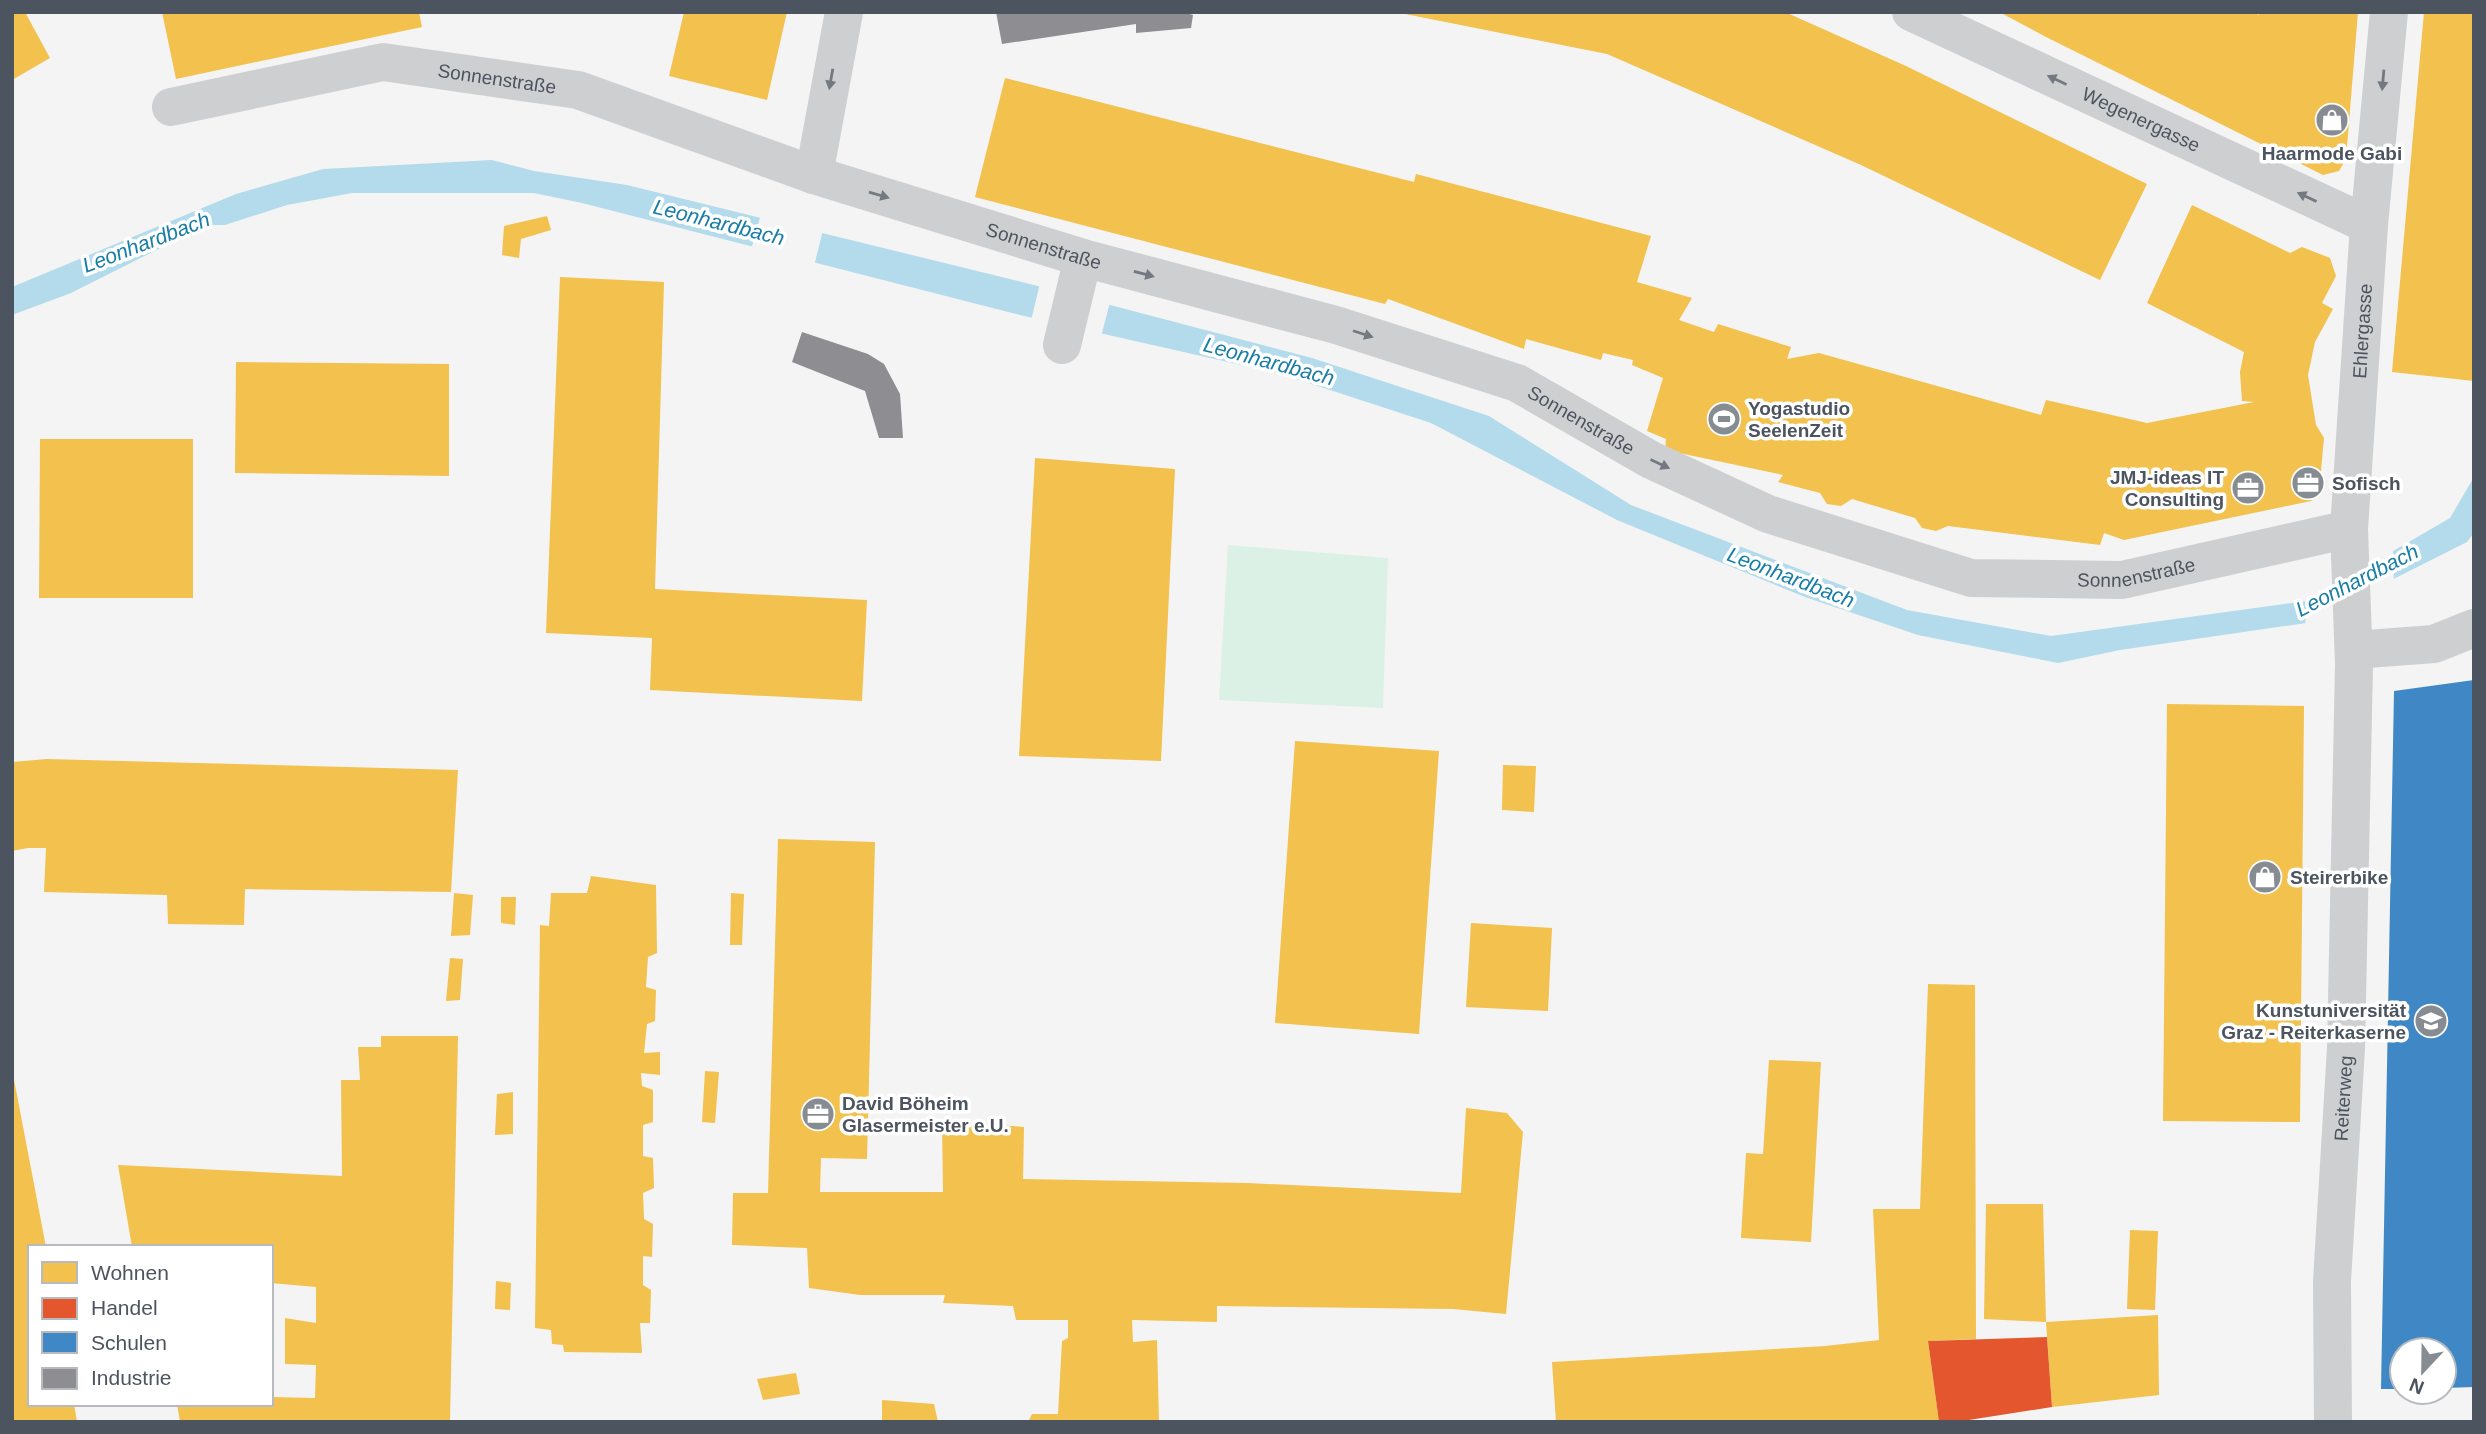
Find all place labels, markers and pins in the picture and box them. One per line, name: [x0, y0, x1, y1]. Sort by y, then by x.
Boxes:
shop icon: Haarmode Gabi: [2313, 101, 2351, 139]
place label: Haarmode Gabi: [2262, 143, 2402, 164]
place label: Yogastudio SeelenZeit: [1748, 398, 1850, 441]
sports icon: Yogastudio SeelenZeit: [1705, 400, 1743, 438]
office icon: Sofisch: [2289, 464, 2327, 502]
place label: JMJ-ideas IT Consulting: [2110, 467, 2224, 510]
office icon: JMJ-ideas IT Consulting: [2229, 469, 2267, 507]
place label: Sofisch: [2332, 473, 2401, 494]
shop icon: Steirerbike: [2246, 858, 2284, 896]
place label: Steirerbike: [2290, 867, 2388, 888]
place label: Kunstuniversität Graz - Reiterkaserne: [2221, 1000, 2407, 1043]
school or university icon: Kunstuniversität Graz - Reiterkaserne: [2412, 1002, 2450, 1040]
place label: David Böheim Glasermeister e.U.: [842, 1093, 1009, 1136]
office icon: David Böheim Glasermeister e.U.: [799, 1095, 837, 1133]

